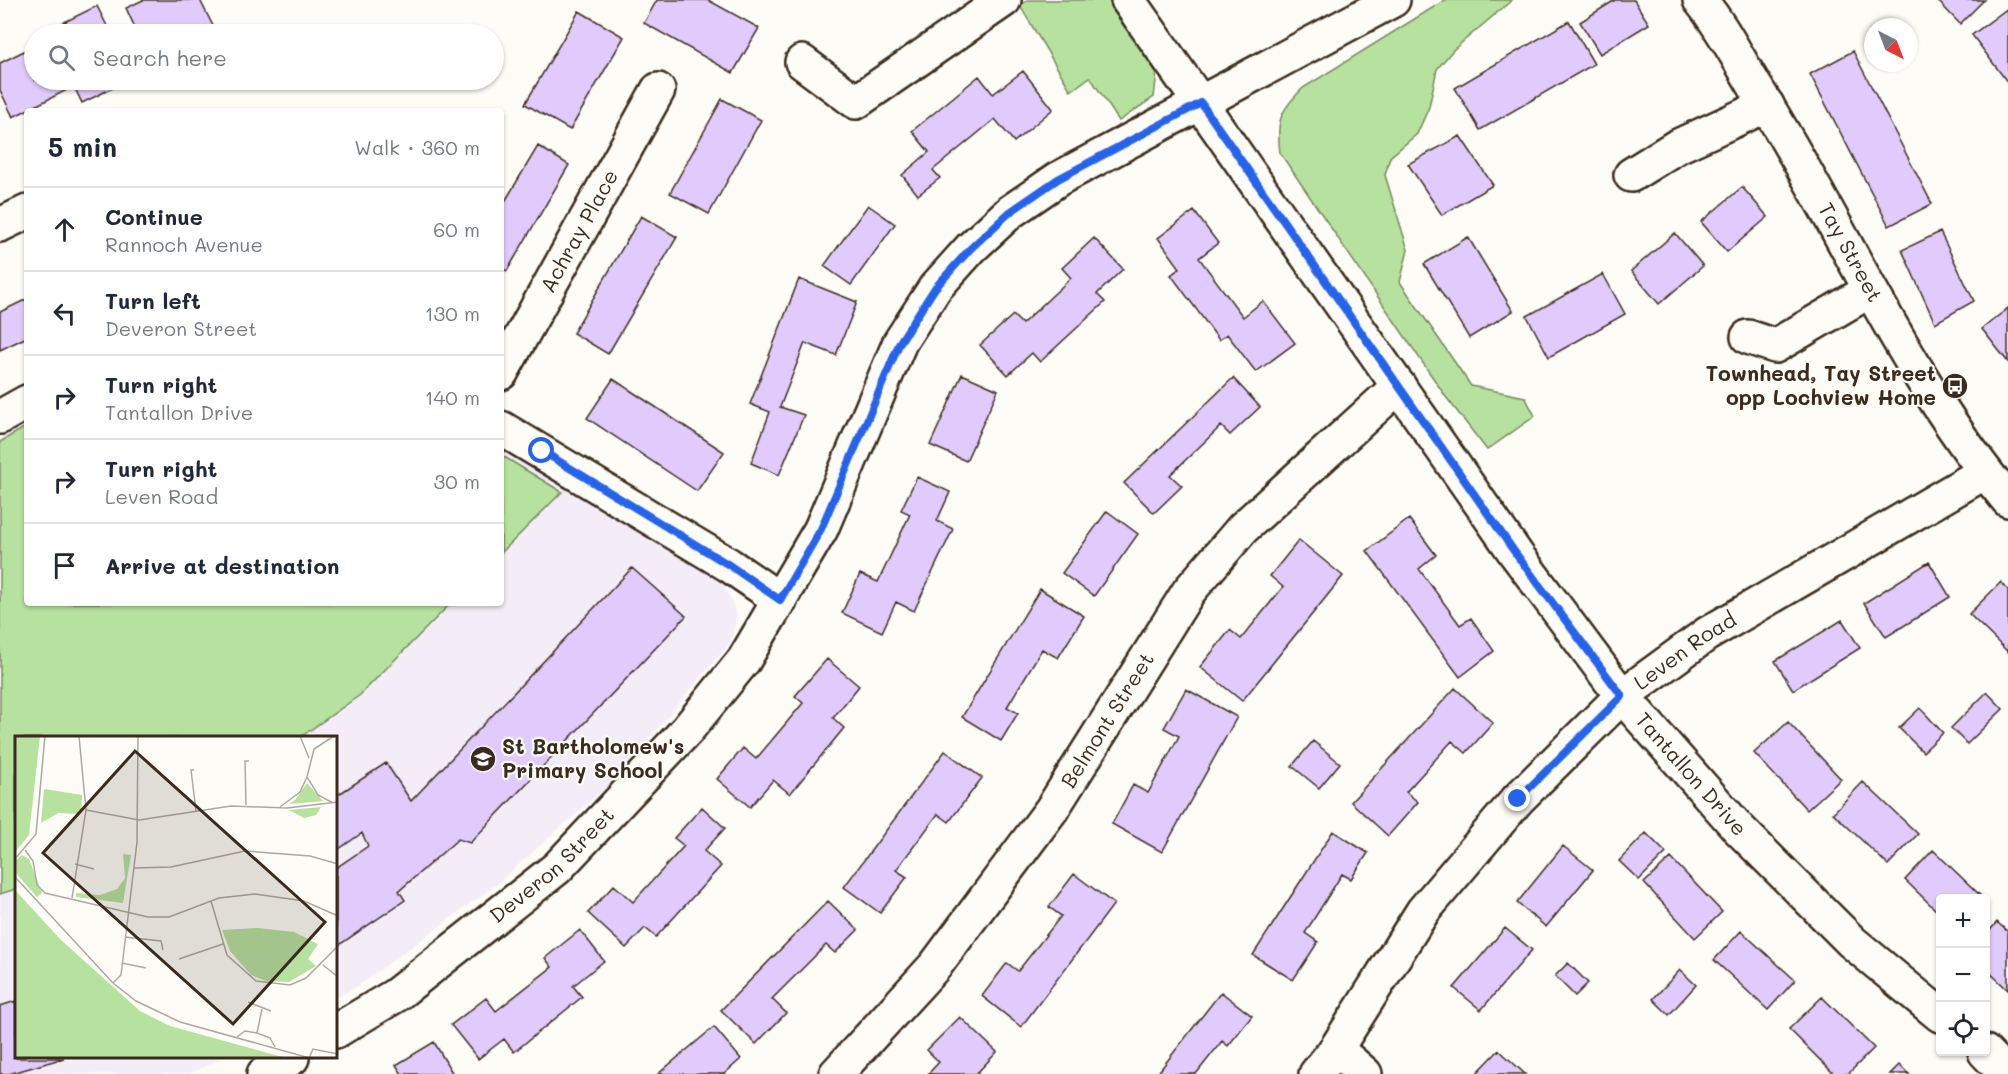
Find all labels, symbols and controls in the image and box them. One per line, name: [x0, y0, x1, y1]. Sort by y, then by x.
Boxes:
north arrow: [1864, 18, 1918, 72]
search box: [24, 24, 504, 90]
icon: search: [45, 41, 78, 74]
text: Search here: [93, 43, 227, 72]
text: 5 min: [48, 130, 117, 164]
text: Walk · 360 m: [354, 134, 480, 160]
street label: Achray Place: [533, 164, 623, 297]
street label: Tay Street: [1813, 197, 1889, 306]
text: Continue: [105, 202, 203, 231]
icon: ahead: [48, 213, 81, 246]
text: 60 m: [433, 216, 480, 242]
text: Rannoch Avenue: [105, 231, 263, 257]
text: Turn left: [105, 286, 201, 315]
icon: left: [48, 297, 81, 330]
text: 130 m: [425, 300, 480, 326]
text: Deveron Street: [105, 315, 257, 341]
place label: Townhead, Tay Street opp Lochview Home: [1706, 359, 1936, 410]
text: Turn right: [105, 370, 217, 399]
bus stop icon: Townhead, Tay Street opp Lochview Home: [1940, 371, 1970, 401]
icon: right: [48, 381, 81, 414]
text: 140 m: [425, 384, 480, 410]
text: Tantallon Drive: [105, 399, 253, 425]
route start: [528, 437, 554, 463]
text: Turn right: [105, 454, 217, 483]
icon: right: [48, 465, 81, 498]
text: 30 m: [434, 468, 480, 494]
text: Leven Road: [105, 483, 218, 509]
icon: arrive: [48, 549, 81, 582]
text: Arrive at destination: [105, 551, 340, 580]
street label: Leven Road: [1628, 605, 1741, 695]
street label: Belmont Street: [1054, 647, 1159, 792]
street label: Tantallon Drive: [1631, 706, 1754, 841]
place label: St Bartholomew's Primary School: [502, 732, 684, 784]
inset map: [15, 736, 338, 1059]
school or university icon: St Bartholomew's Primary School: [468, 744, 498, 774]
route end: [1504, 785, 1530, 811]
street label: Deveron Street: [483, 801, 619, 928]
map controls: [1936, 894, 1990, 1056]
button: +: [1936, 894, 1990, 948]
button: −: [1936, 948, 1990, 1002]
button: locate: [1936, 1002, 1990, 1056]

